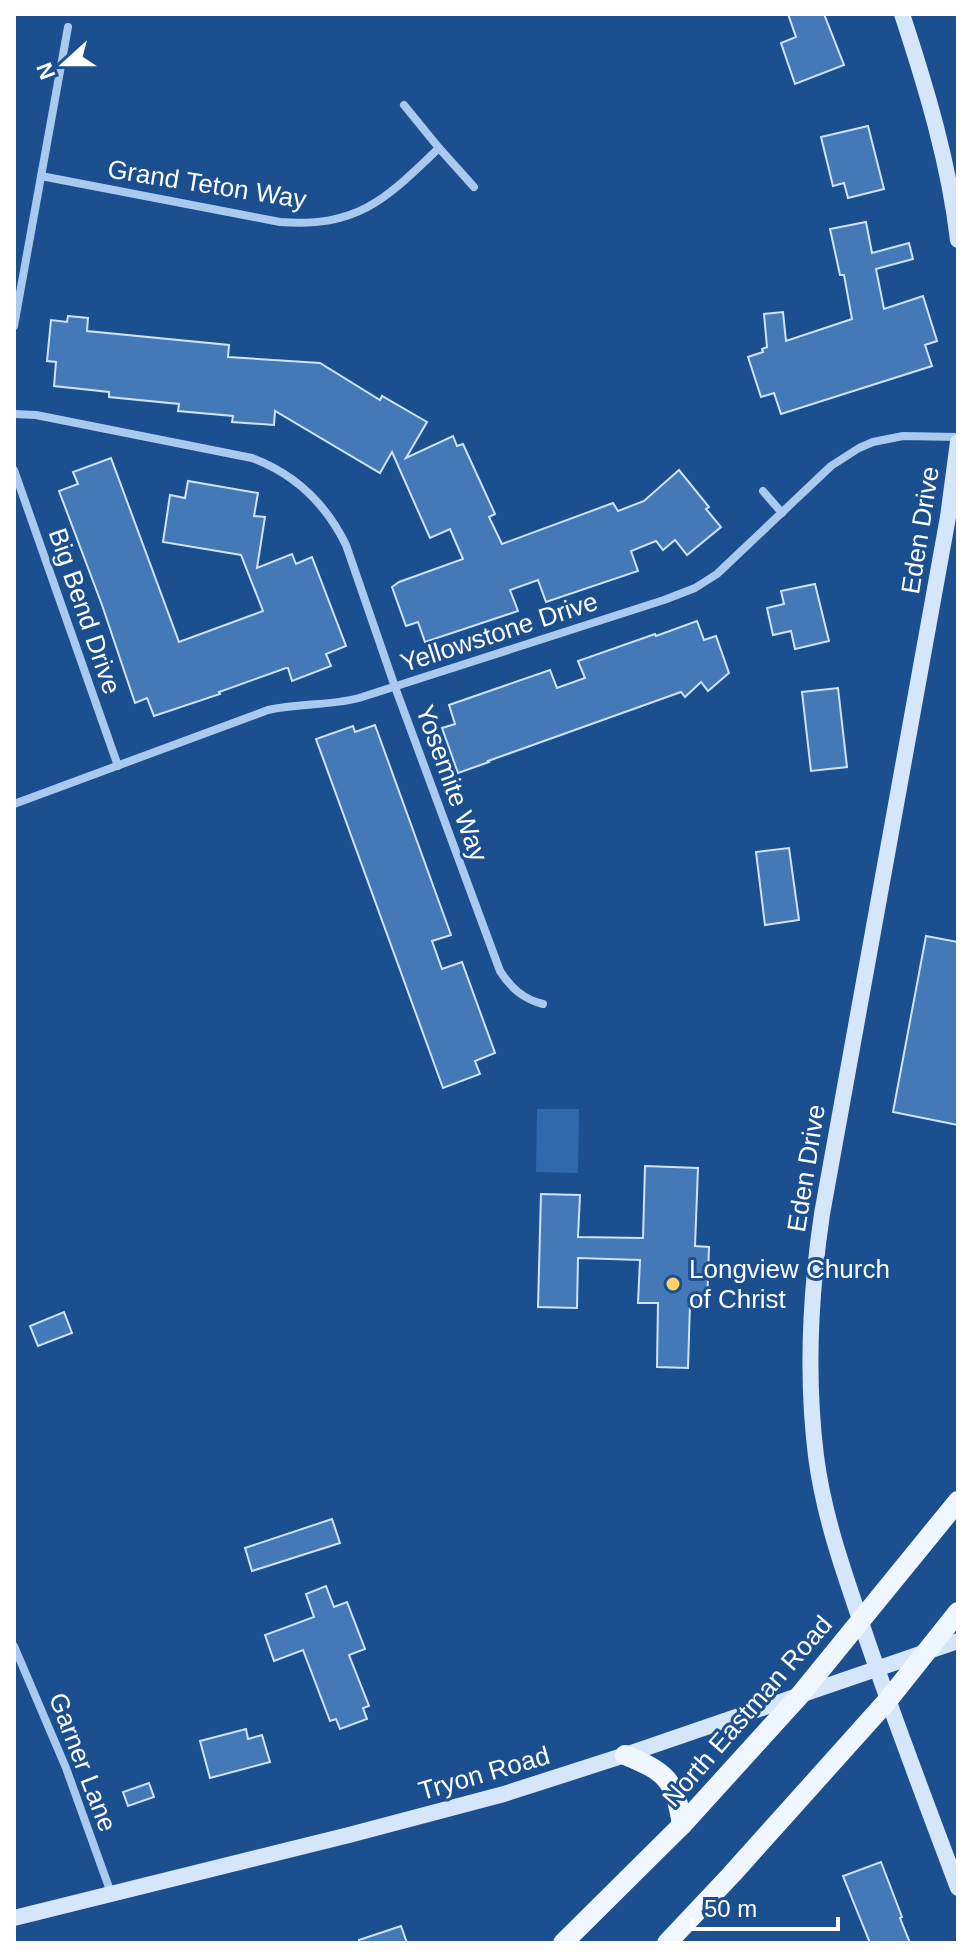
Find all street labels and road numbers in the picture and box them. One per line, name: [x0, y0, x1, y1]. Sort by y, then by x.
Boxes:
street label: Grand Teton Way: [105, 153, 309, 215]
street label: Eden Drive: [895, 464, 945, 596]
street label: Big Bend Drive: [43, 524, 127, 698]
street label: Yellowstone Drive: [397, 586, 601, 678]
street label: Yosemite Way: [410, 701, 494, 865]
street label: Eden Drive: [781, 1102, 831, 1234]
street label: North Eastman Road: [656, 1610, 838, 1812]
street label: Garner Lane: [43, 1688, 123, 1836]
street label: Tryon Road: [415, 1740, 553, 1806]

